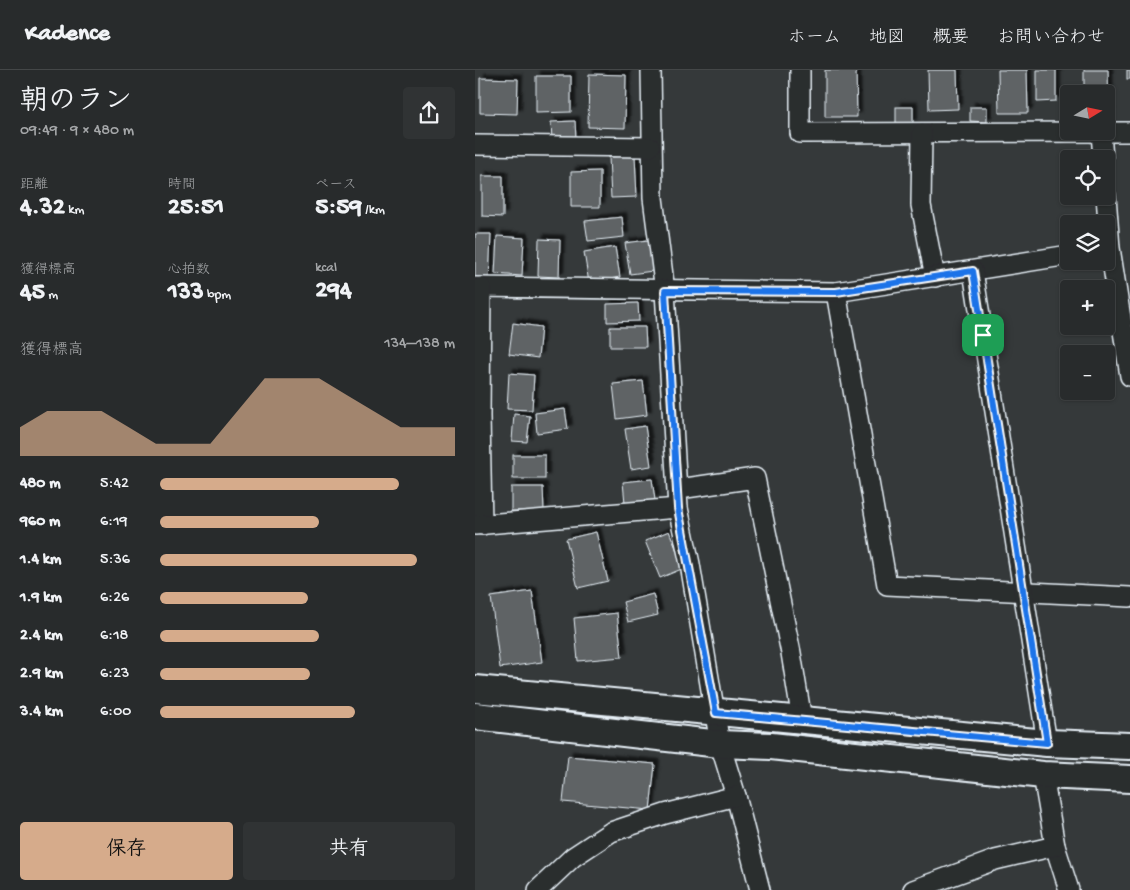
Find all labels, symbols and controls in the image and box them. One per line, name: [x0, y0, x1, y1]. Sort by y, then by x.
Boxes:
text: Kadence: [25, 20, 110, 49]
text: ホーム: [788, 28, 841, 49]
text: 地図: [869, 28, 905, 49]
text: 概要: [933, 28, 969, 49]
text: お問い合わせ: [997, 28, 1105, 49]
north arrow: [1060, 85, 1115, 140]
map controls: [1060, 85, 1115, 400]
text: 朝のラン: [20, 86, 132, 119]
button: share: [403, 87, 455, 139]
text: 09:49 · 9 × 480 m: [20, 122, 134, 141]
button: locate: [1060, 150, 1115, 205]
text: 距離: [20, 177, 48, 194]
text: 時間: [168, 177, 196, 194]
text: ペース: [315, 177, 357, 194]
text: 4.32: [20, 194, 65, 223]
text: 25:51: [168, 194, 224, 223]
text: 5:59: [315, 194, 362, 223]
text: km: [65, 202, 84, 219]
text: /km: [362, 202, 385, 219]
button: layers: [1060, 215, 1115, 270]
text: kcal: [315, 260, 337, 277]
text: 獲得標高: [20, 262, 76, 279]
text: 心拍数: [168, 262, 210, 279]
text: 294: [315, 277, 352, 306]
text: 45: [20, 279, 45, 308]
text: 133: [168, 279, 204, 308]
button: +: [1060, 280, 1115, 335]
text: m: [45, 287, 58, 304]
text: bpm: [204, 287, 231, 304]
pin: [962, 314, 1004, 356]
icon: arrive: [969, 321, 997, 349]
text: 134–138 m: [384, 335, 455, 354]
text: 獲得標高: [20, 342, 84, 361]
button: −: [1060, 345, 1115, 400]
text: 480 m: [20, 475, 61, 494]
text: 5:42: [100, 475, 129, 494]
text: 960 m: [20, 513, 60, 532]
text: 6:19: [100, 513, 128, 532]
text: 1.4 km: [20, 551, 61, 570]
text: 5:36: [100, 551, 130, 570]
text: 1.9 km: [20, 589, 62, 608]
text: 6:26: [100, 589, 129, 608]
text: 2.4 km: [20, 627, 63, 646]
text: 6:18: [100, 627, 128, 646]
text: 2.9 km: [20, 665, 63, 684]
text: 6:23: [100, 665, 129, 684]
text: 3.4 km: [20, 703, 63, 722]
text: 6:00: [100, 703, 131, 722]
button: 保存: [20, 822, 233, 880]
button: 共有: [243, 822, 455, 880]

